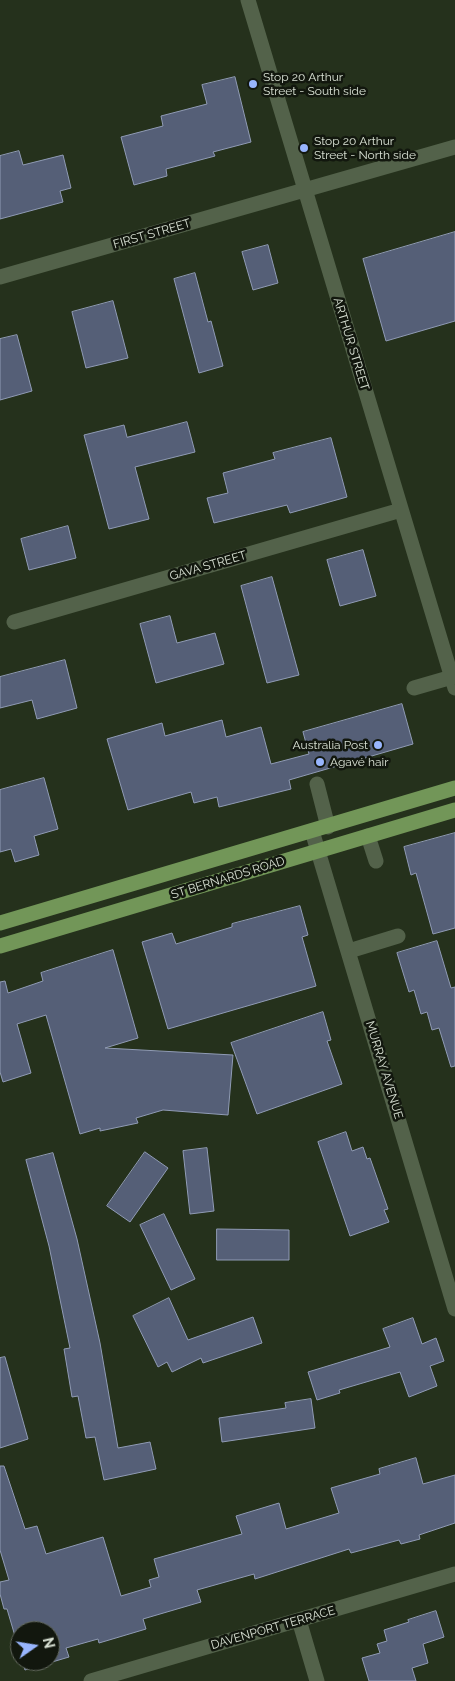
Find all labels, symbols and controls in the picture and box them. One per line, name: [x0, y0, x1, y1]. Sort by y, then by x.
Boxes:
place label: Stop 20 Arthur Street - South side: [263, 70, 366, 98]
marker: Stop 20 Arthur Street - South side: [247, 78, 259, 90]
place label: Stop 20 Arthur Street - North side: [314, 134, 416, 162]
marker: Stop 20 Arthur Street - North side: [298, 142, 310, 154]
street label: FIRST STREET: [112, 216, 192, 252]
street label: ARTHUR STREET: [330, 296, 372, 392]
street label: GAVA STREET: [168, 548, 248, 584]
place label: Australia Post: [293, 738, 368, 752]
marker: Australia Post: [372, 739, 384, 751]
place label: Agavé hair: [330, 755, 388, 769]
marker: Agavé hair: [314, 756, 326, 768]
street label: ST BERNARDS ROAD: [169, 854, 287, 902]
street label: MURRAY AVENUE: [362, 1019, 406, 1121]
street label: DAVENPORT TERRACE: [209, 1603, 337, 1653]
north arrow: [10, 1621, 60, 1671]
text: N: [40, 1636, 58, 1650]

